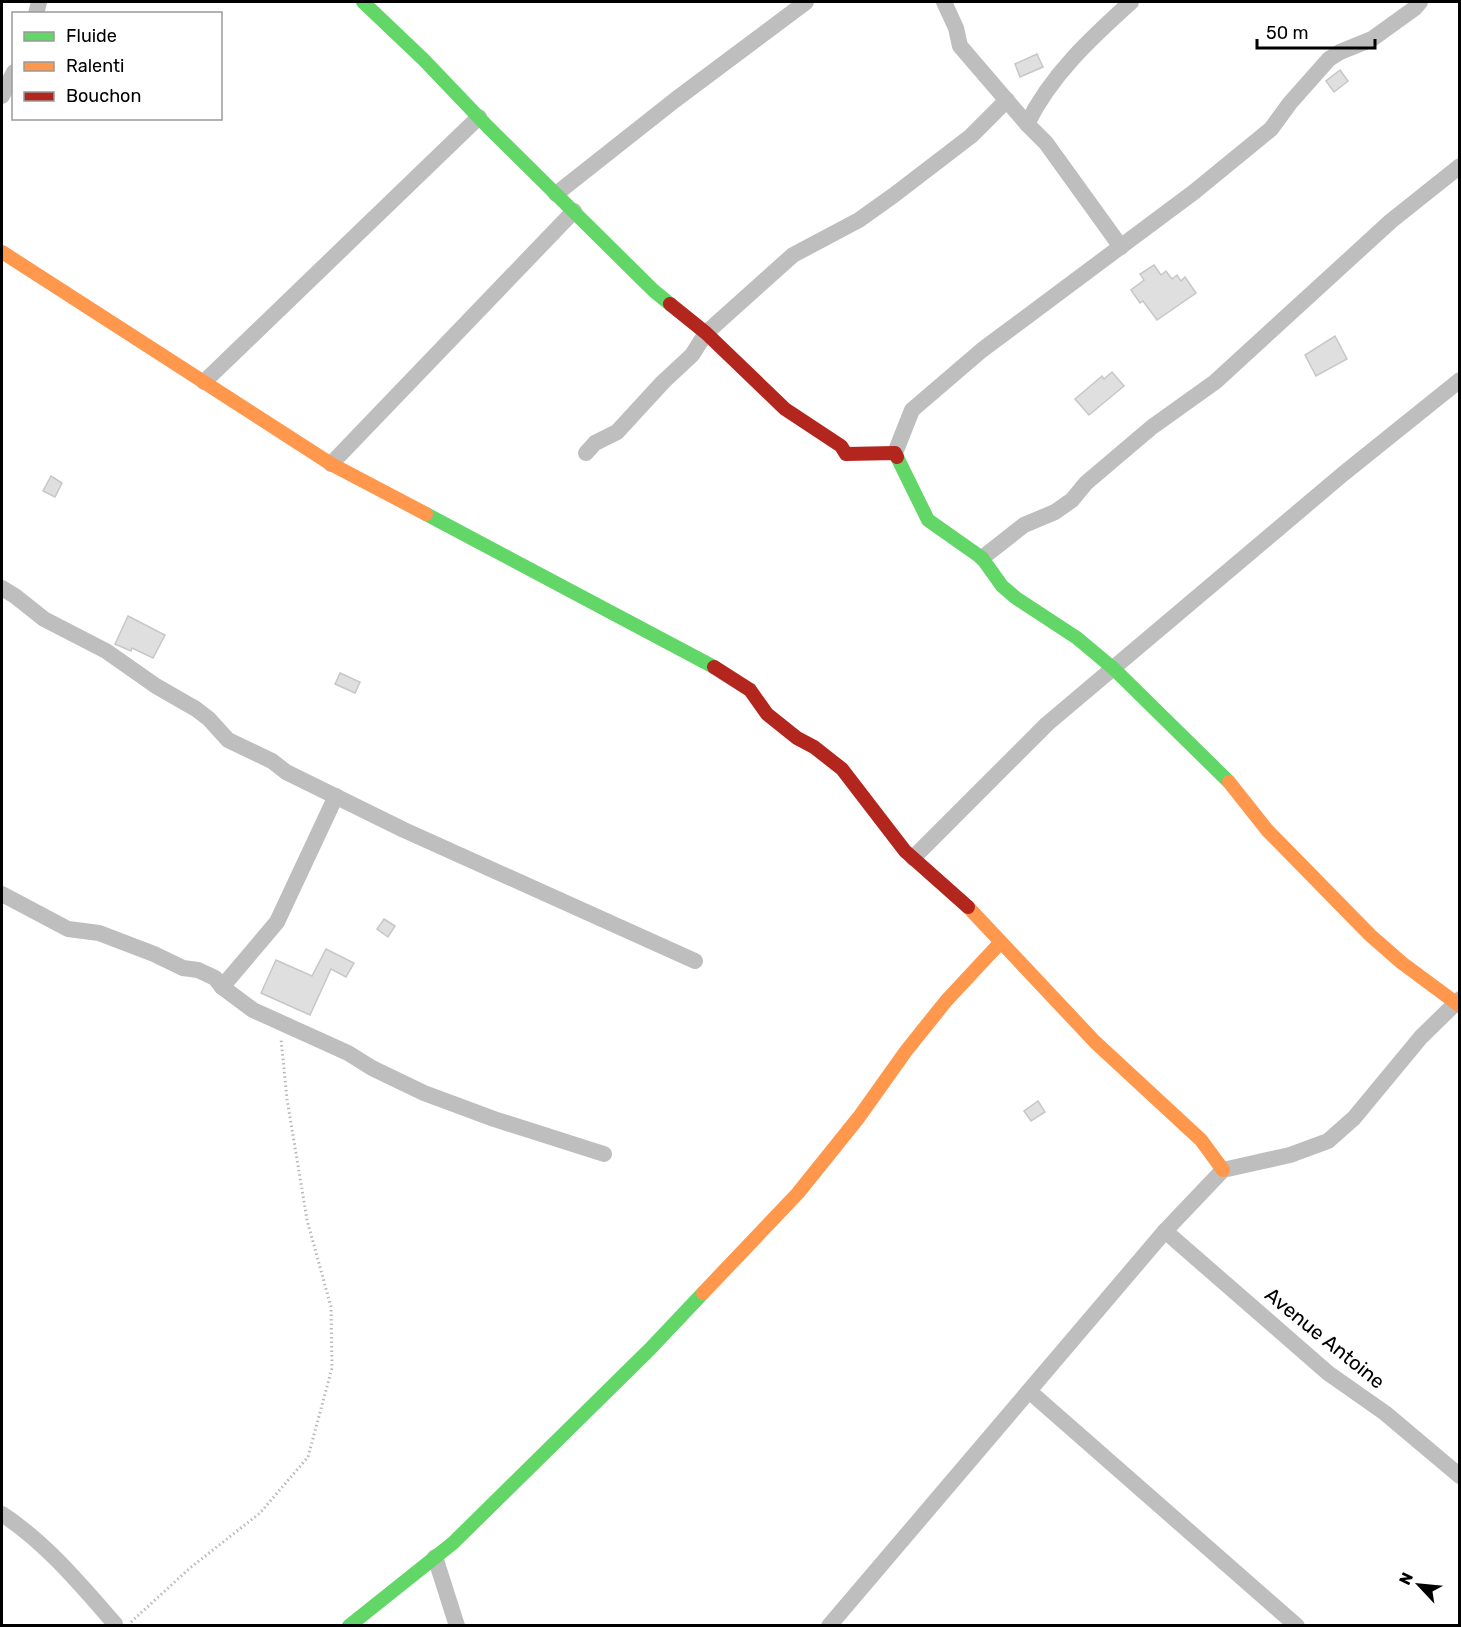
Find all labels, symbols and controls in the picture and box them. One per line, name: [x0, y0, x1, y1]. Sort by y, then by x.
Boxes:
legend: [12, 12, 222, 120]
scale bar: [1257, 12, 1376, 50]
text: 50 m: [1266, 22, 1309, 44]
text: Fluide: [66, 25, 117, 47]
text: Ralenti: [66, 55, 124, 77]
text: Bouchon: [66, 85, 141, 107]
street label: Avenue Antoine: [1260, 1282, 1390, 1394]
north arrow: [1389, 1555, 1449, 1615]
text: N: [1395, 1569, 1417, 1588]

